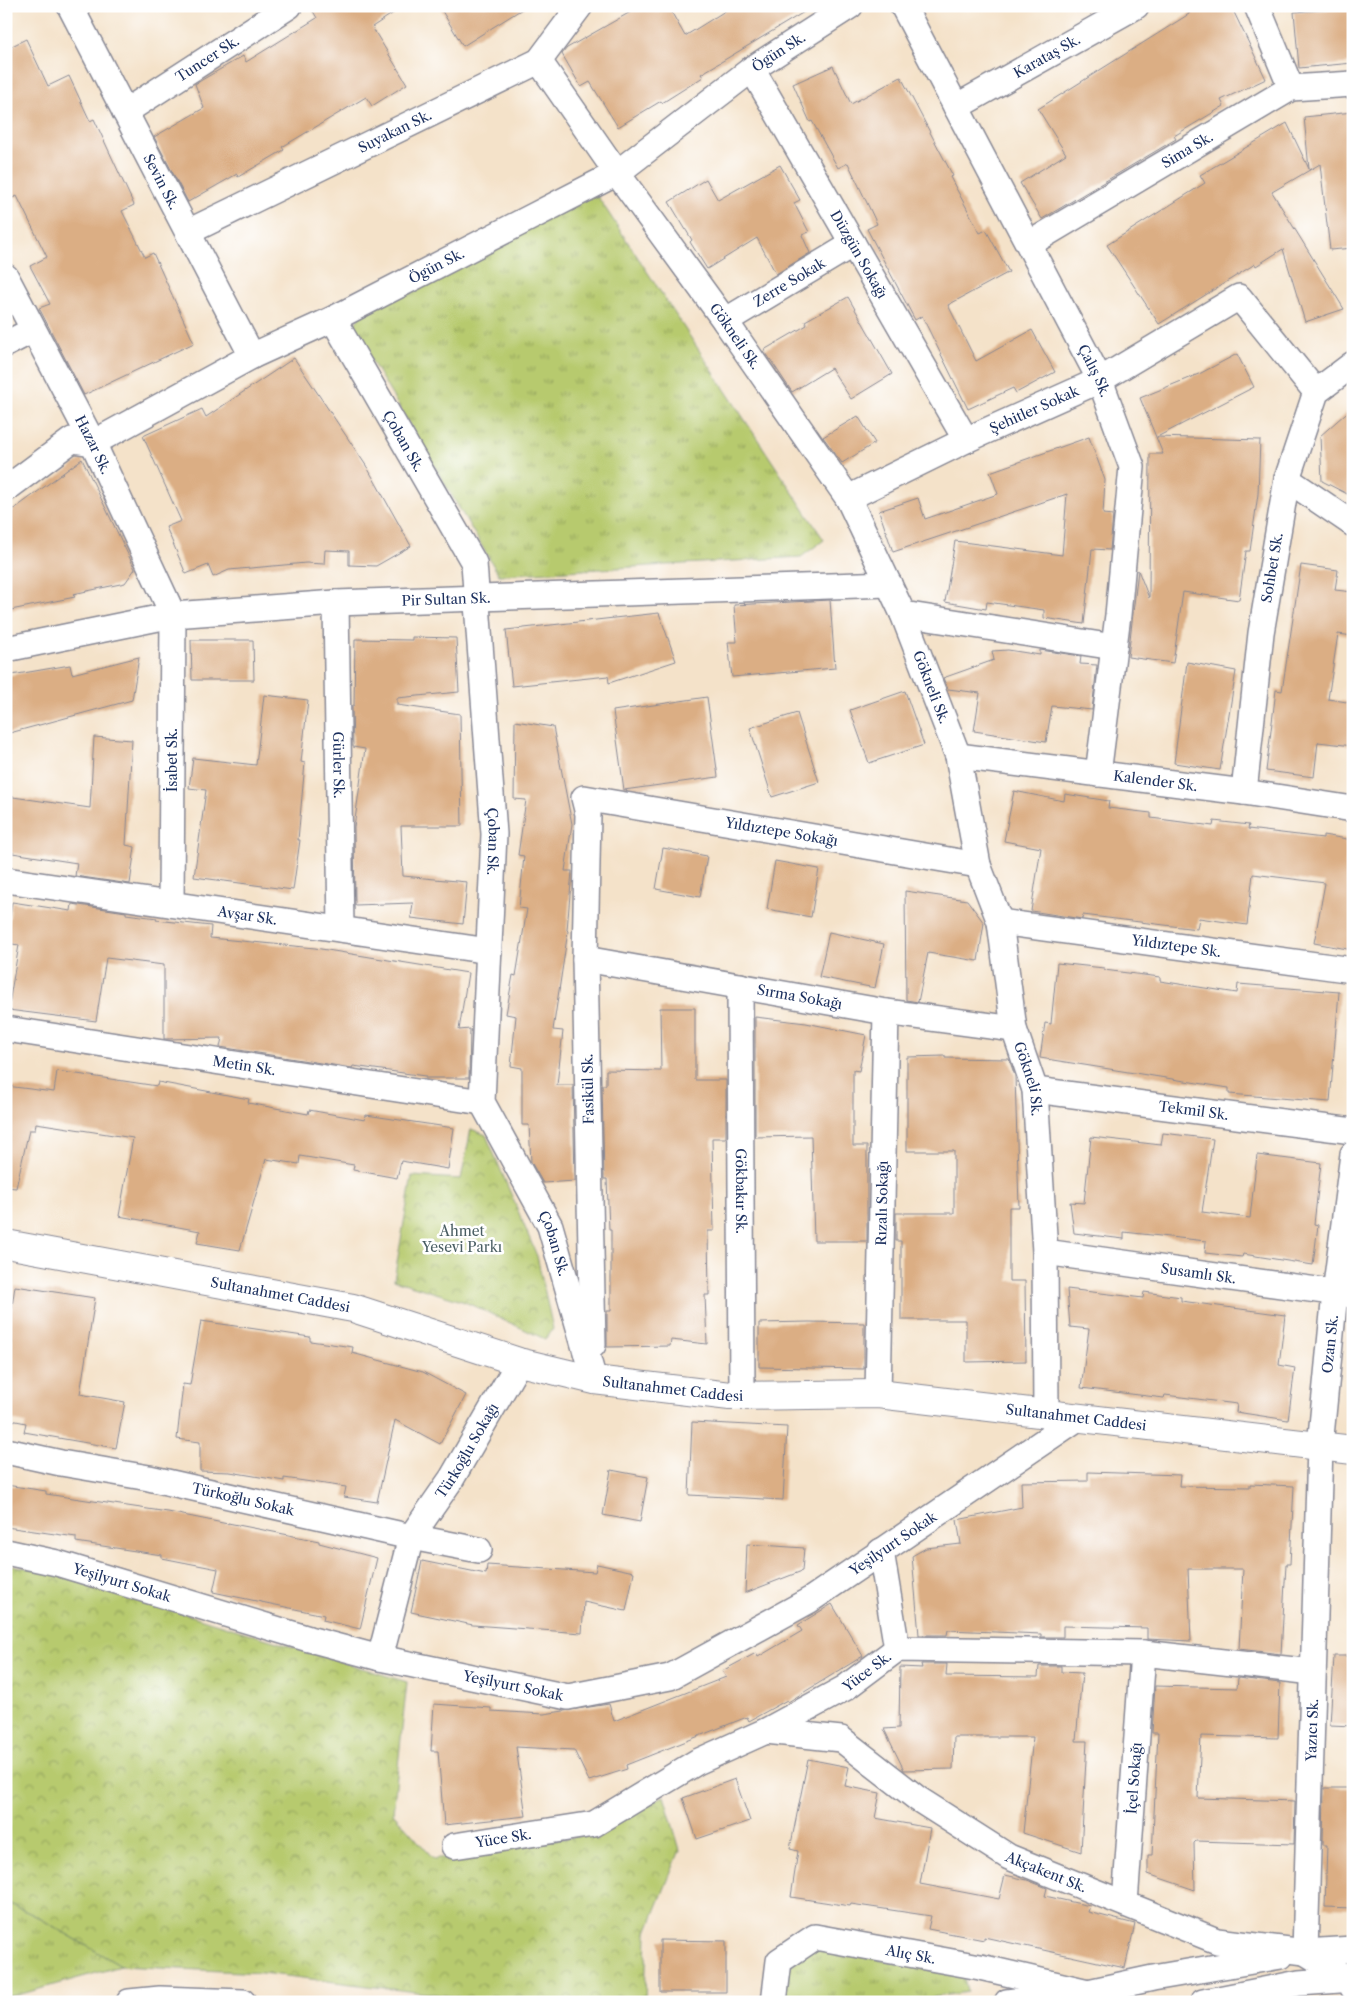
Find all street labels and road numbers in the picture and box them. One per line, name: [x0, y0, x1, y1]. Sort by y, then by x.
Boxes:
street label: Ögün Sk.: [748, 28, 809, 76]
street label: Karataş Sk.: [1010, 30, 1083, 82]
street label: Tuncer Sk.: [172, 32, 242, 86]
street label: Suyakan Sk.: [355, 106, 434, 157]
street label: Sima Sk.: [1158, 128, 1216, 172]
street label: Sevin Sk.: [139, 151, 183, 213]
street label: Düzgün Sokağı: [826, 207, 891, 302]
street label: Ögün Sk.: [406, 244, 467, 288]
street label: Zerre Sokak: [750, 253, 829, 311]
street label: Gökneli Sk.: [706, 299, 765, 373]
street label: Çalış Sk.: [1074, 341, 1115, 400]
street label: Şehitler Sokak: [987, 381, 1082, 437]
street label: Çoban Sk.: [379, 407, 428, 475]
street label: Hazar Sk.: [71, 412, 115, 477]
street label: Sohbet Sk.: [1257, 531, 1287, 604]
street label: Pir Sultan Sk.: [401, 589, 491, 610]
street label: Gökneli Sk.: [909, 648, 954, 726]
street label: İsabet Sk.: [163, 728, 181, 792]
street label: Gürler Sk.: [329, 731, 348, 799]
street label: Kalender Sk.: [1112, 767, 1199, 795]
street label: Çoban Sk.: [483, 807, 503, 876]
street label: Yıldıztepe Sokağı: [723, 813, 839, 850]
street label: Avşar Sk.: [216, 902, 278, 929]
street label: Yıldıztepe Sk.: [1129, 931, 1222, 961]
street label: Sırma Sokağı: [756, 980, 844, 1013]
street label: Gökneli Sk.: [1010, 1039, 1046, 1117]
street label: Metin Sk.: [211, 1052, 277, 1079]
street label: Fasikül Sk.: [578, 1053, 598, 1125]
street label: Tekmil Sk.: [1158, 1097, 1230, 1124]
street label: Gökbakır Sk.: [732, 1148, 750, 1234]
street label: Rızalı Sokağı: [872, 1160, 892, 1246]
street label: Çoban Sk.: [534, 1207, 573, 1278]
street label: Susamlı Sk.: [1160, 1259, 1237, 1288]
street label: Sultanahmet Caddesi: [209, 1273, 352, 1316]
street label: Ozan Sk.: [1318, 1314, 1342, 1374]
street label: Sultanahmet Caddesi: [602, 1372, 743, 1405]
street label: Türkoğlu Sokağı: [432, 1400, 502, 1502]
street label: Sultanahmet Caddesi: [1005, 1400, 1147, 1435]
street label: Türkoğlu Sokak: [190, 1479, 297, 1520]
street label: Yeşilyurt Sokak: [845, 1507, 941, 1580]
street label: Yeşilyurt Sokak: [70, 1559, 174, 1606]
street label: Yüce Sk.: [838, 1647, 895, 1696]
street label: Yeşilyurt Sokak: [461, 1666, 566, 1705]
street label: Yazıcı Sk.: [1302, 1698, 1322, 1763]
street label: İçel Sokağı: [1122, 1742, 1146, 1815]
street label: Yüce Sk.: [473, 1825, 533, 1852]
street label: Akçakent Sk.: [1002, 1847, 1089, 1896]
street label: Alıç Sk.: [884, 1941, 937, 1968]

